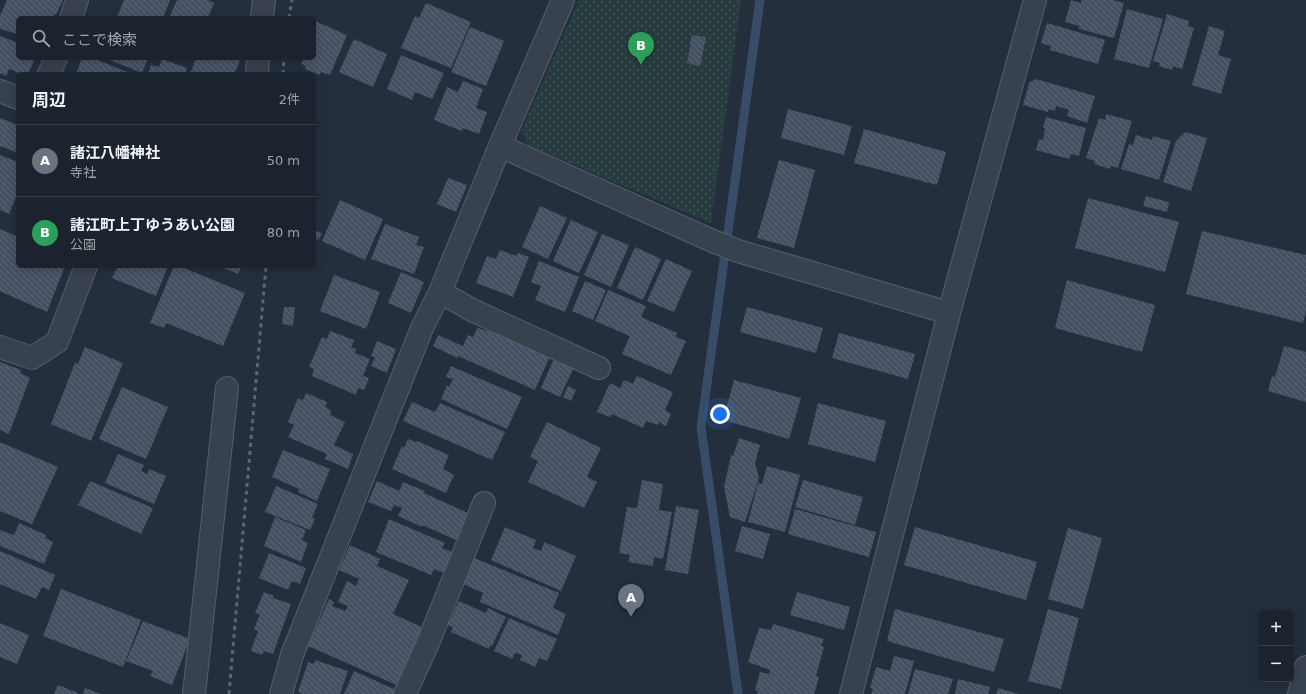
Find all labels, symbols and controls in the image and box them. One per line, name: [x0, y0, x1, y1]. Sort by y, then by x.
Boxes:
search box: [16, 16, 316, 60]
icon: search: [30, 27, 52, 49]
text: ここで検索: [62, 31, 137, 49]
pin: B: [628, 32, 654, 65]
text: 周辺: [32, 90, 66, 110]
text: 2件: [279, 92, 300, 107]
text: 諸江八幡神社: [70, 144, 160, 162]
text: A: [40, 153, 50, 168]
text: 50 m: [267, 153, 300, 168]
text: 寺社: [70, 165, 96, 180]
text: 諸江町上丁ゆうあい公園: [70, 216, 235, 234]
text: B: [40, 225, 50, 240]
text: 80 m: [267, 225, 300, 240]
text: 公園: [70, 237, 96, 252]
your location: [710, 404, 730, 424]
pin: A: [618, 584, 644, 617]
map controls: [1258, 610, 1294, 682]
button: +: [1258, 610, 1294, 646]
button: −: [1258, 646, 1294, 682]

